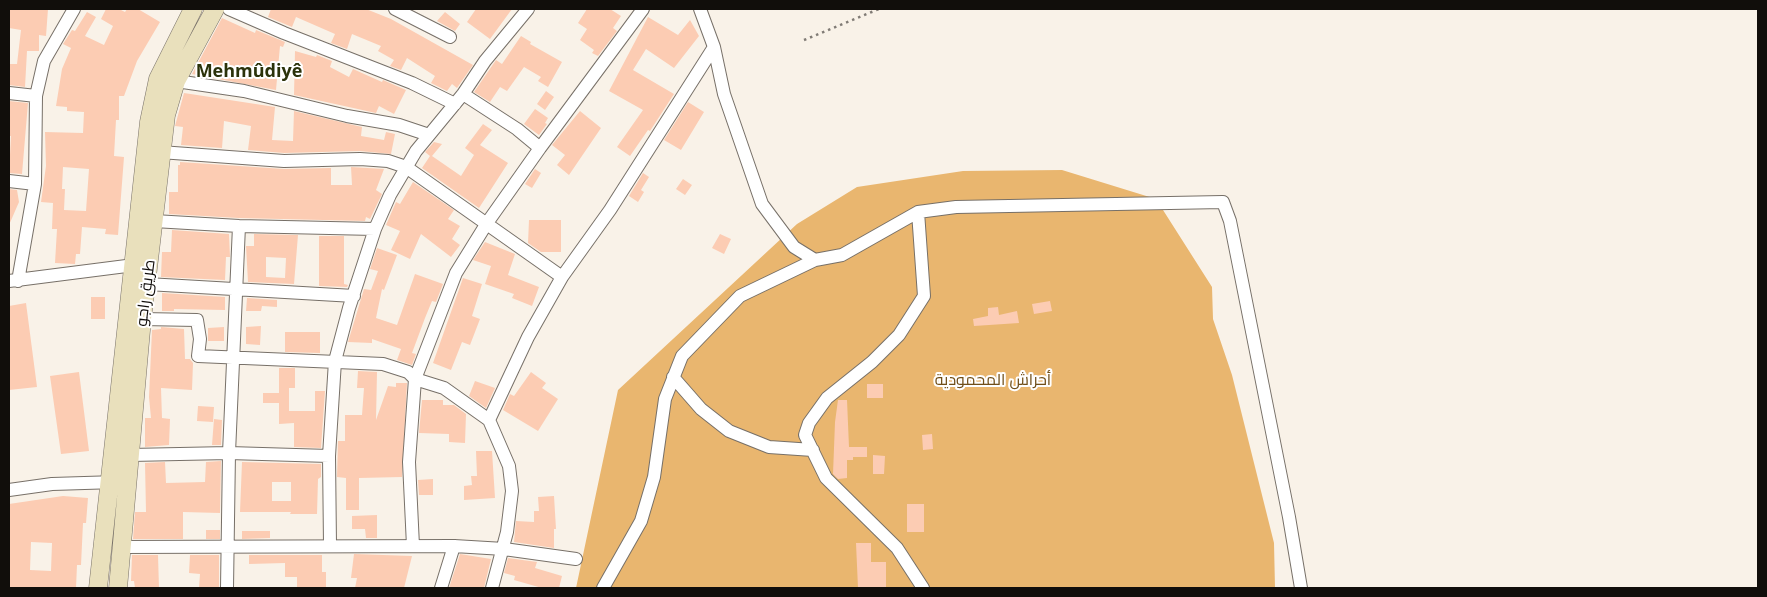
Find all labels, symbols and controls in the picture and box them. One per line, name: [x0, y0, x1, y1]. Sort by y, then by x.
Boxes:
district label: Mehmûdiyê: [196, 61, 302, 83]
street label: طريق راجو: [132, 258, 160, 328]
park label: أحراش المحمودية: [935, 370, 1051, 390]

